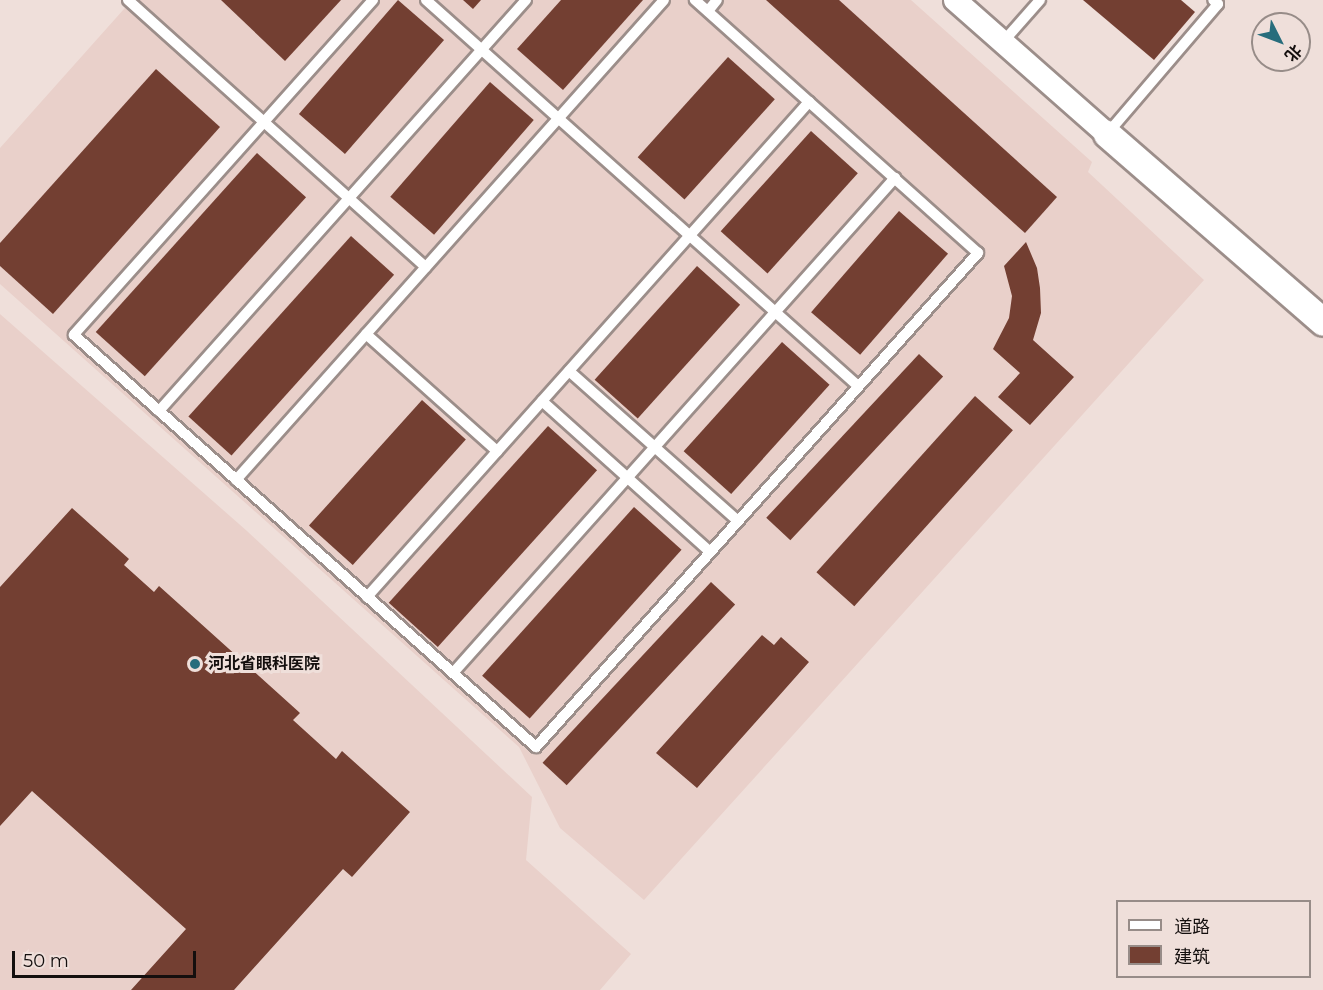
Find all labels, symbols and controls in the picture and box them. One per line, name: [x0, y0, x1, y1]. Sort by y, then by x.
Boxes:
north arrow: [1251, 12, 1311, 72]
text: 北: [1281, 41, 1306, 65]
place label: 河北省眼科医院: [208, 654, 320, 674]
marker: 河北省眼科医院: [186, 655, 204, 673]
legend: [1116, 900, 1311, 978]
text: 道路: [1174, 916, 1210, 938]
scale bar: [15, 939, 200, 977]
text: 建筑: [1174, 946, 1210, 968]
text: 50 m: [23, 950, 69, 972]

